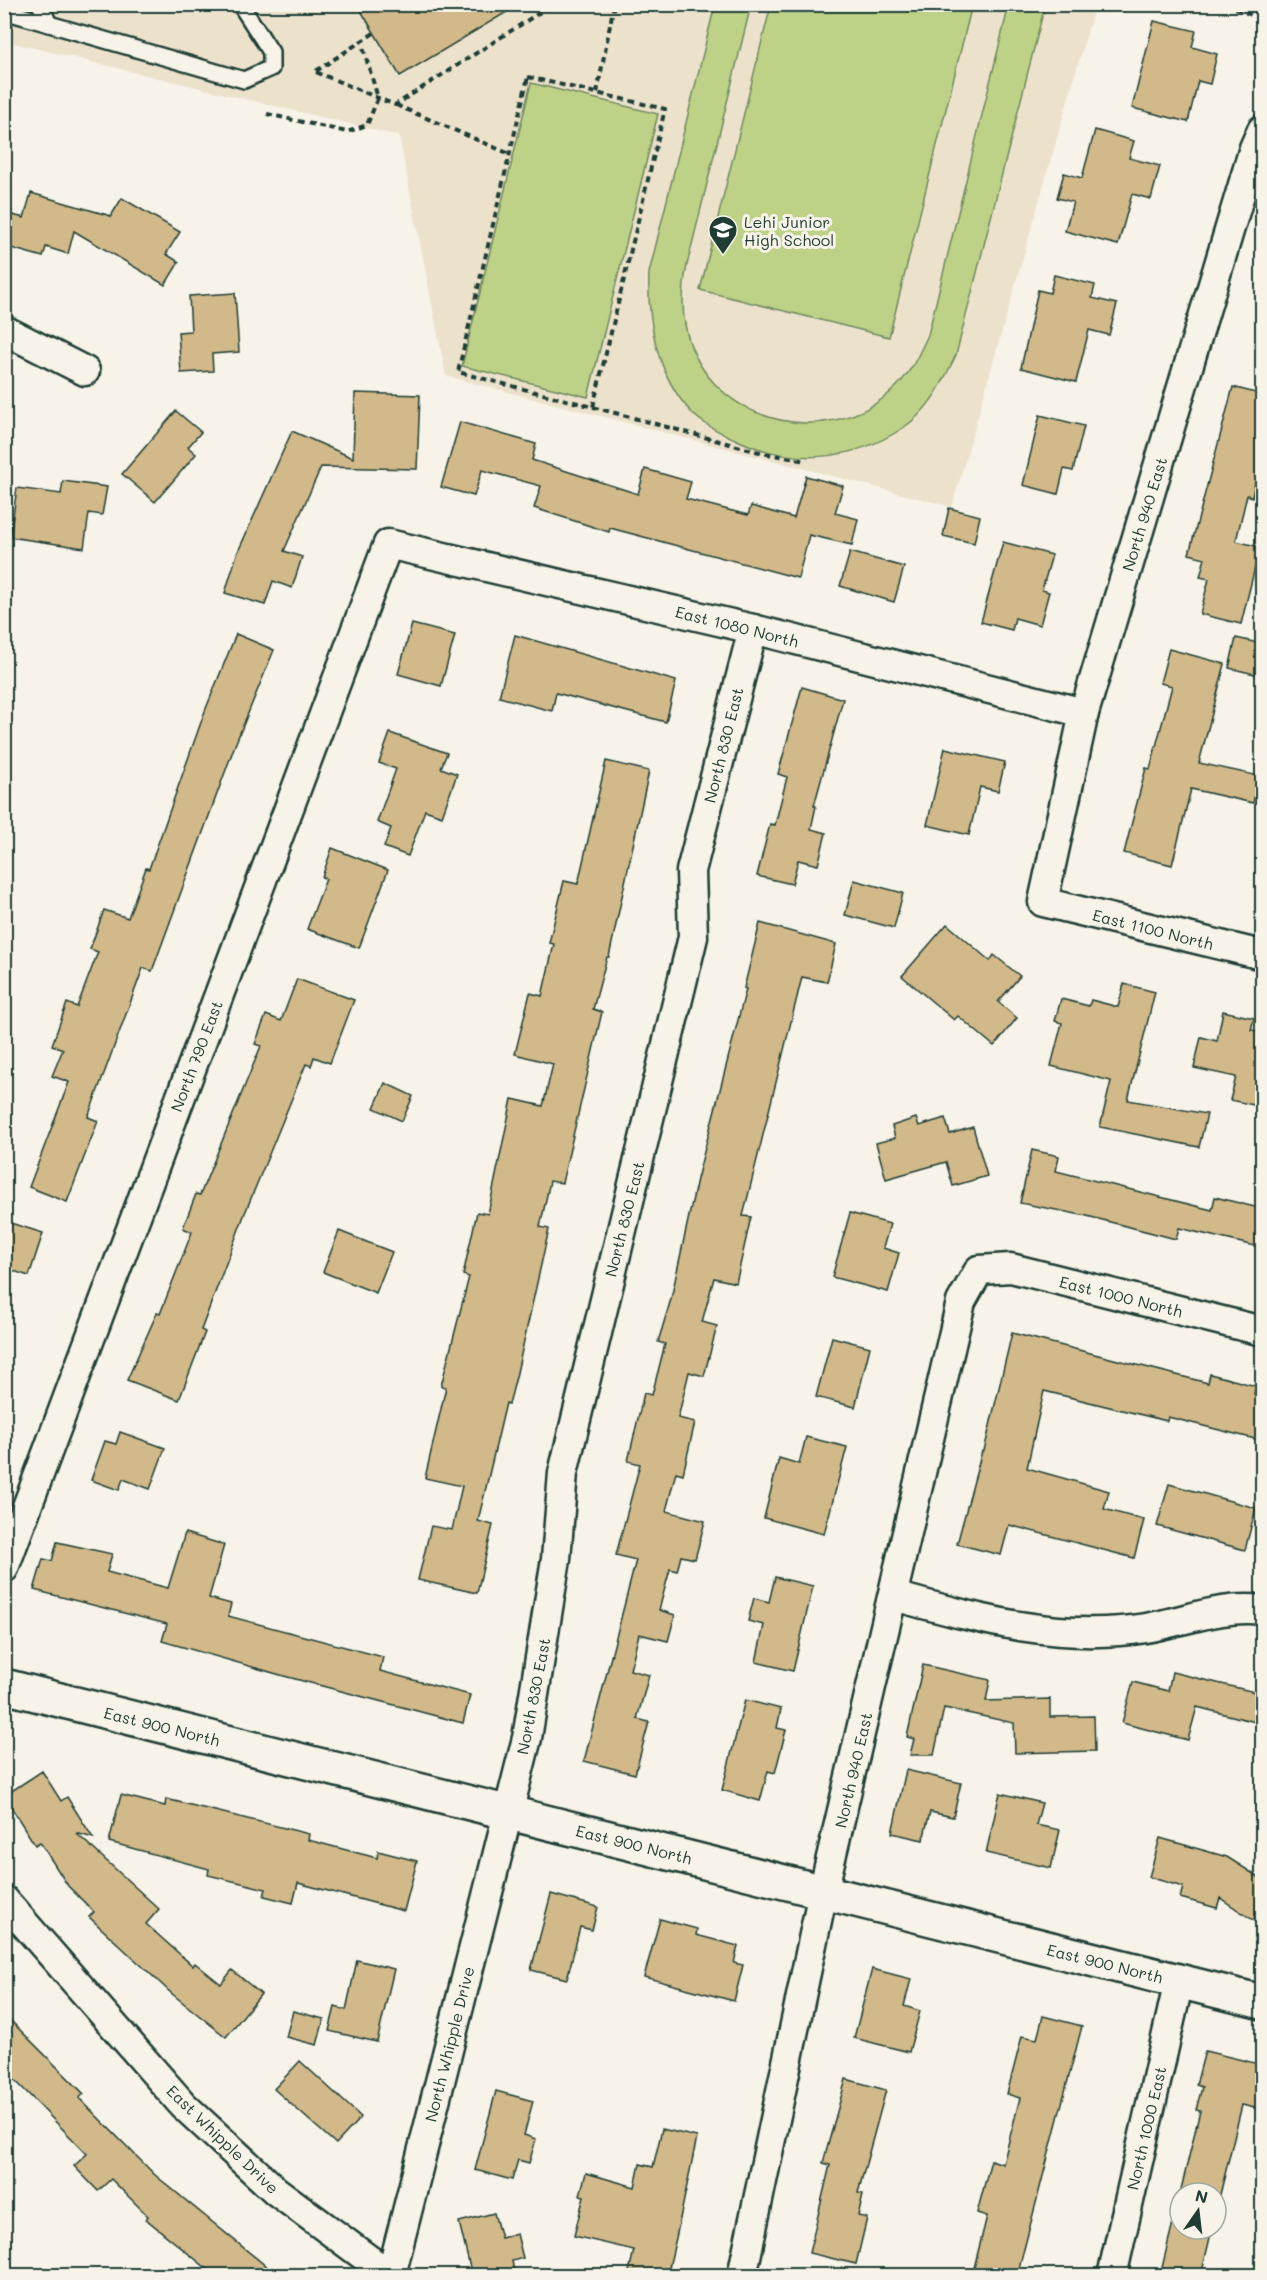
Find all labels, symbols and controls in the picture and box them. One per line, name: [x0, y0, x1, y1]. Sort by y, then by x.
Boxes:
place label: Lehi Junior High School: [744, 211, 834, 250]
school or university icon: Lehi Junior High School: [707, 214, 739, 256]
street label: North 940 East: [1117, 454, 1171, 574]
street label: East 1080 North: [673, 601, 801, 651]
street label: North 830 East: [698, 685, 748, 805]
street label: East 1100 North: [1090, 904, 1216, 954]
street label: North 790 East: [165, 997, 227, 1115]
street label: North 830 East: [599, 1159, 649, 1279]
street label: East 1000 North: [1057, 1271, 1185, 1321]
street label: North 830 East: [511, 1636, 555, 1756]
street label: East 900 North: [102, 1701, 222, 1751]
street label: North 940 East: [829, 1710, 877, 1830]
street label: East 900 North: [574, 1819, 694, 1869]
street label: East 900 North: [1045, 1938, 1165, 1988]
street label: North Whipple Drive: [420, 1964, 478, 2124]
street label: North 1000 East: [1122, 2064, 1170, 2192]
street label: East Whipple Drive: [162, 2080, 284, 2198]
north arrow: [1168, 2181, 1228, 2241]
text: N: [1193, 2184, 1210, 2208]

